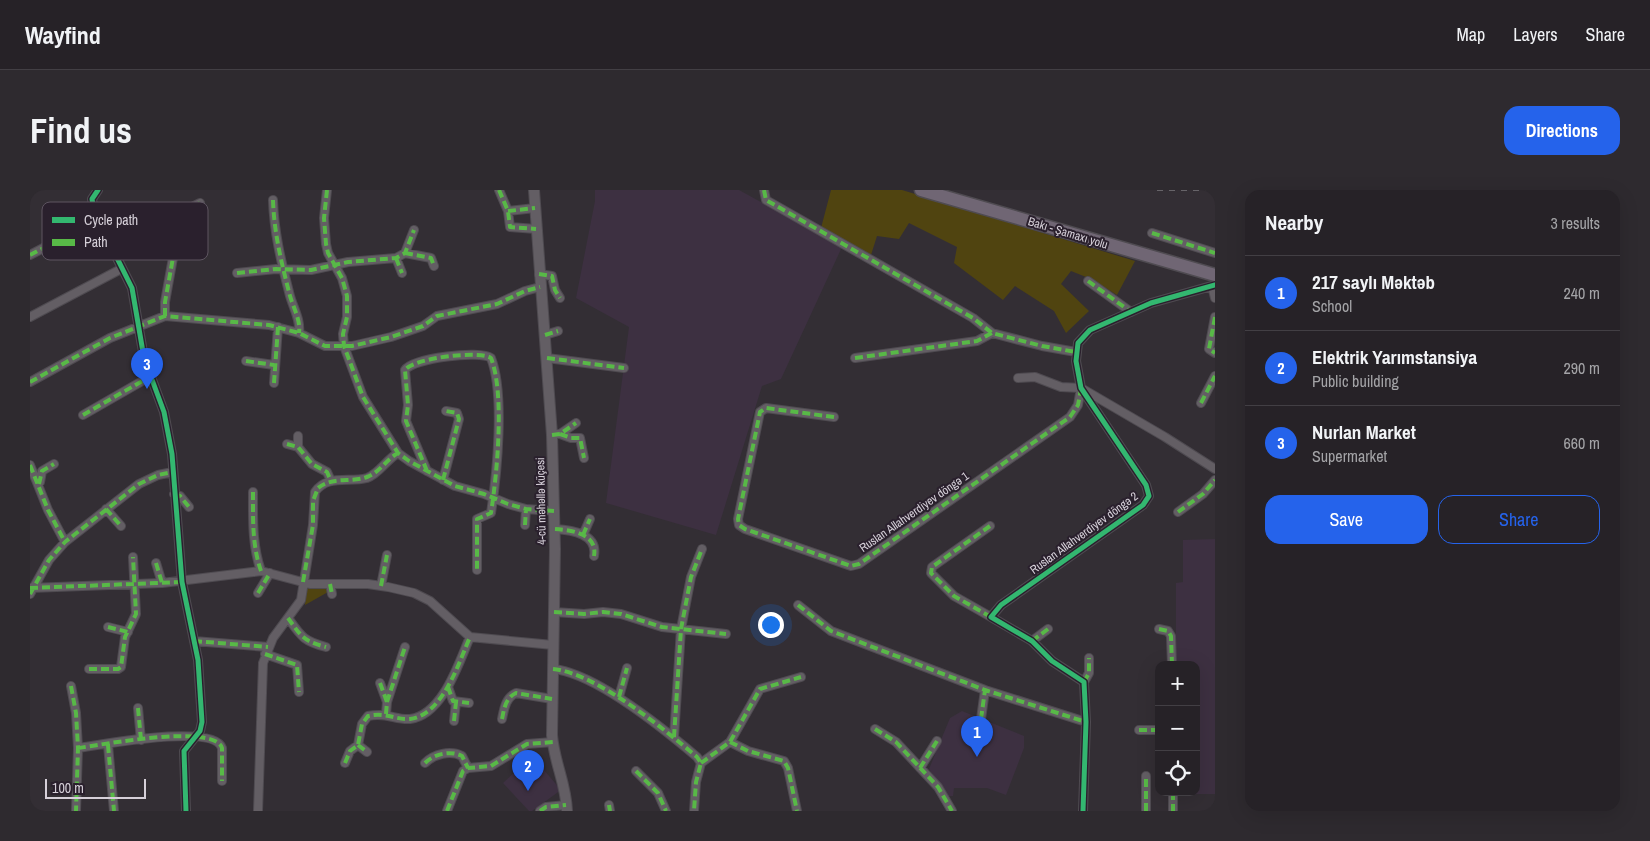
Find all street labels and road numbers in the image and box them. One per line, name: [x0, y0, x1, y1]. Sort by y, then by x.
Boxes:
street label: Bakı - Şamaxı yolu: [1026, 213, 1110, 253]
street label: 4-cü məhəllə küçesi: [532, 457, 550, 545]
street label: Ruslan Allahverdiyev döngə 1: [856, 468, 972, 556]
street label: Ruslan Allahverdiyev döngə 2: [1027, 488, 1141, 578]

